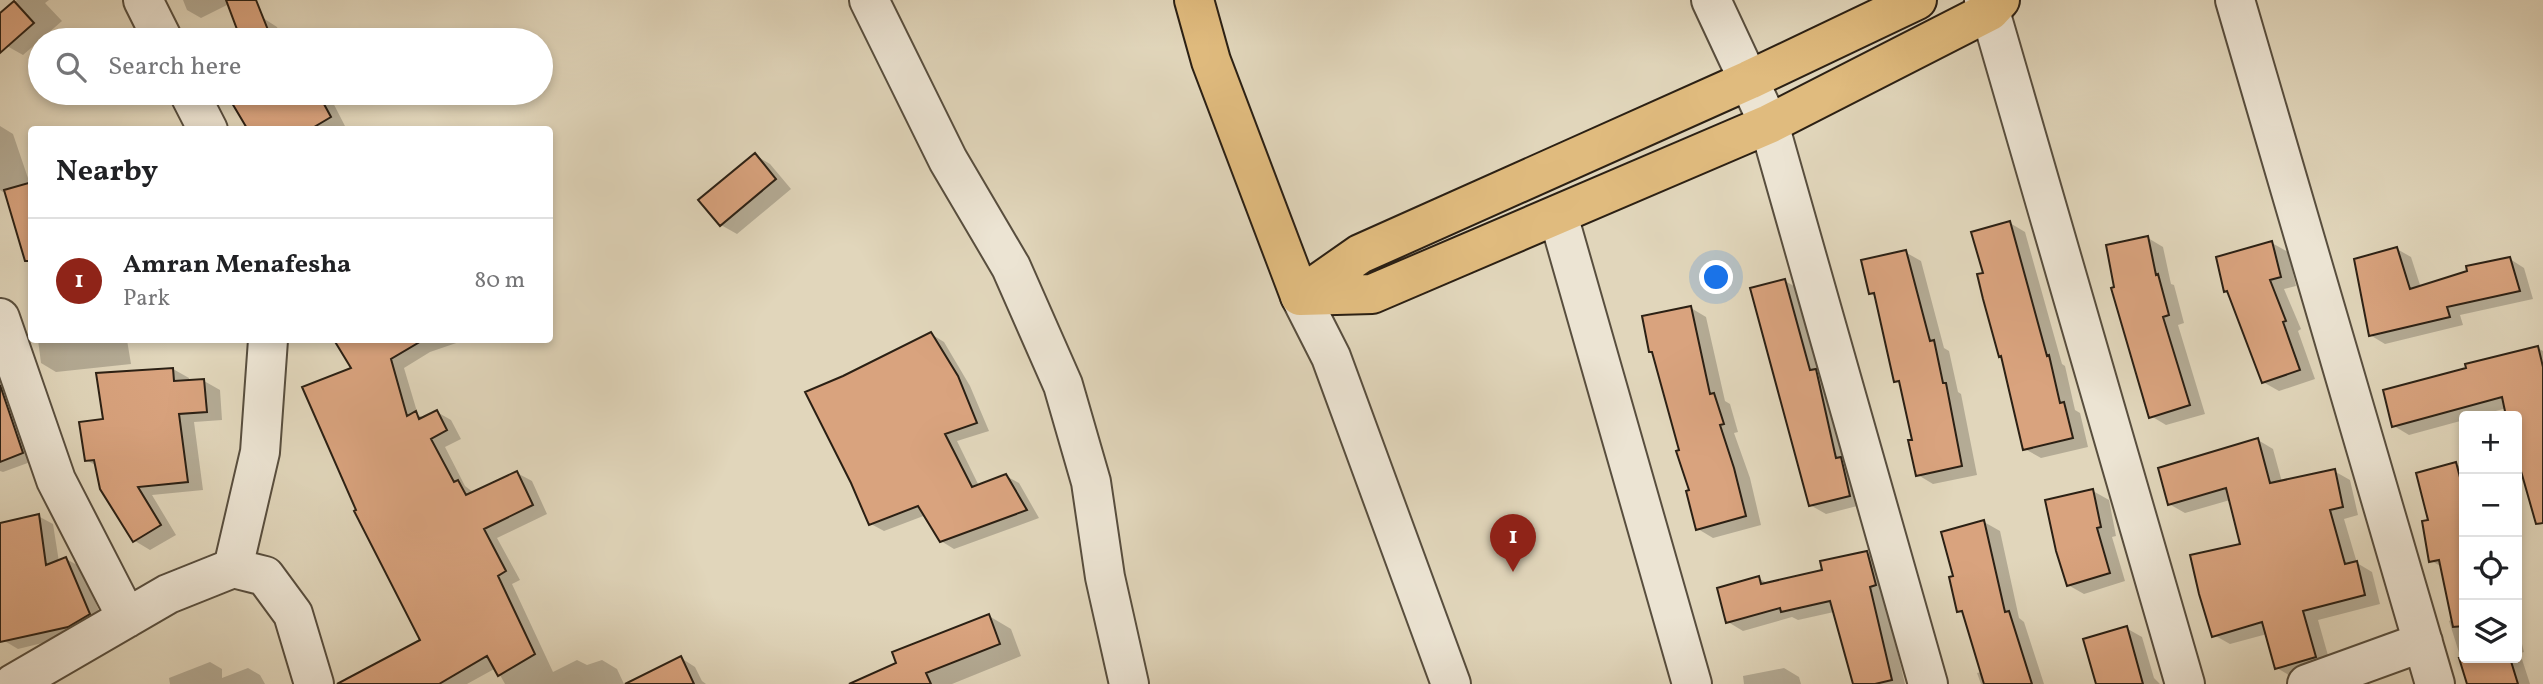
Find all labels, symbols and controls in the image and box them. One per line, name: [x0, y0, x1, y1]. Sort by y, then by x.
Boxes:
search box: [28, 28, 553, 105]
icon: search: [52, 48, 90, 86]
text: Search here: [108, 49, 241, 85]
text: Nearby: [56, 151, 158, 193]
text: Amran Menafesha: [123, 247, 351, 283]
your location: [1699, 260, 1733, 294]
text: 1: [74, 265, 84, 297]
text: 80 m: [475, 265, 525, 297]
text: Park: [123, 283, 170, 315]
map controls: [2459, 411, 2522, 663]
button: +: [2459, 411, 2522, 474]
button: −: [2459, 474, 2522, 537]
pin: 1: [1490, 514, 1536, 572]
button: locate: [2459, 537, 2522, 600]
button: layers: [2459, 600, 2522, 663]

